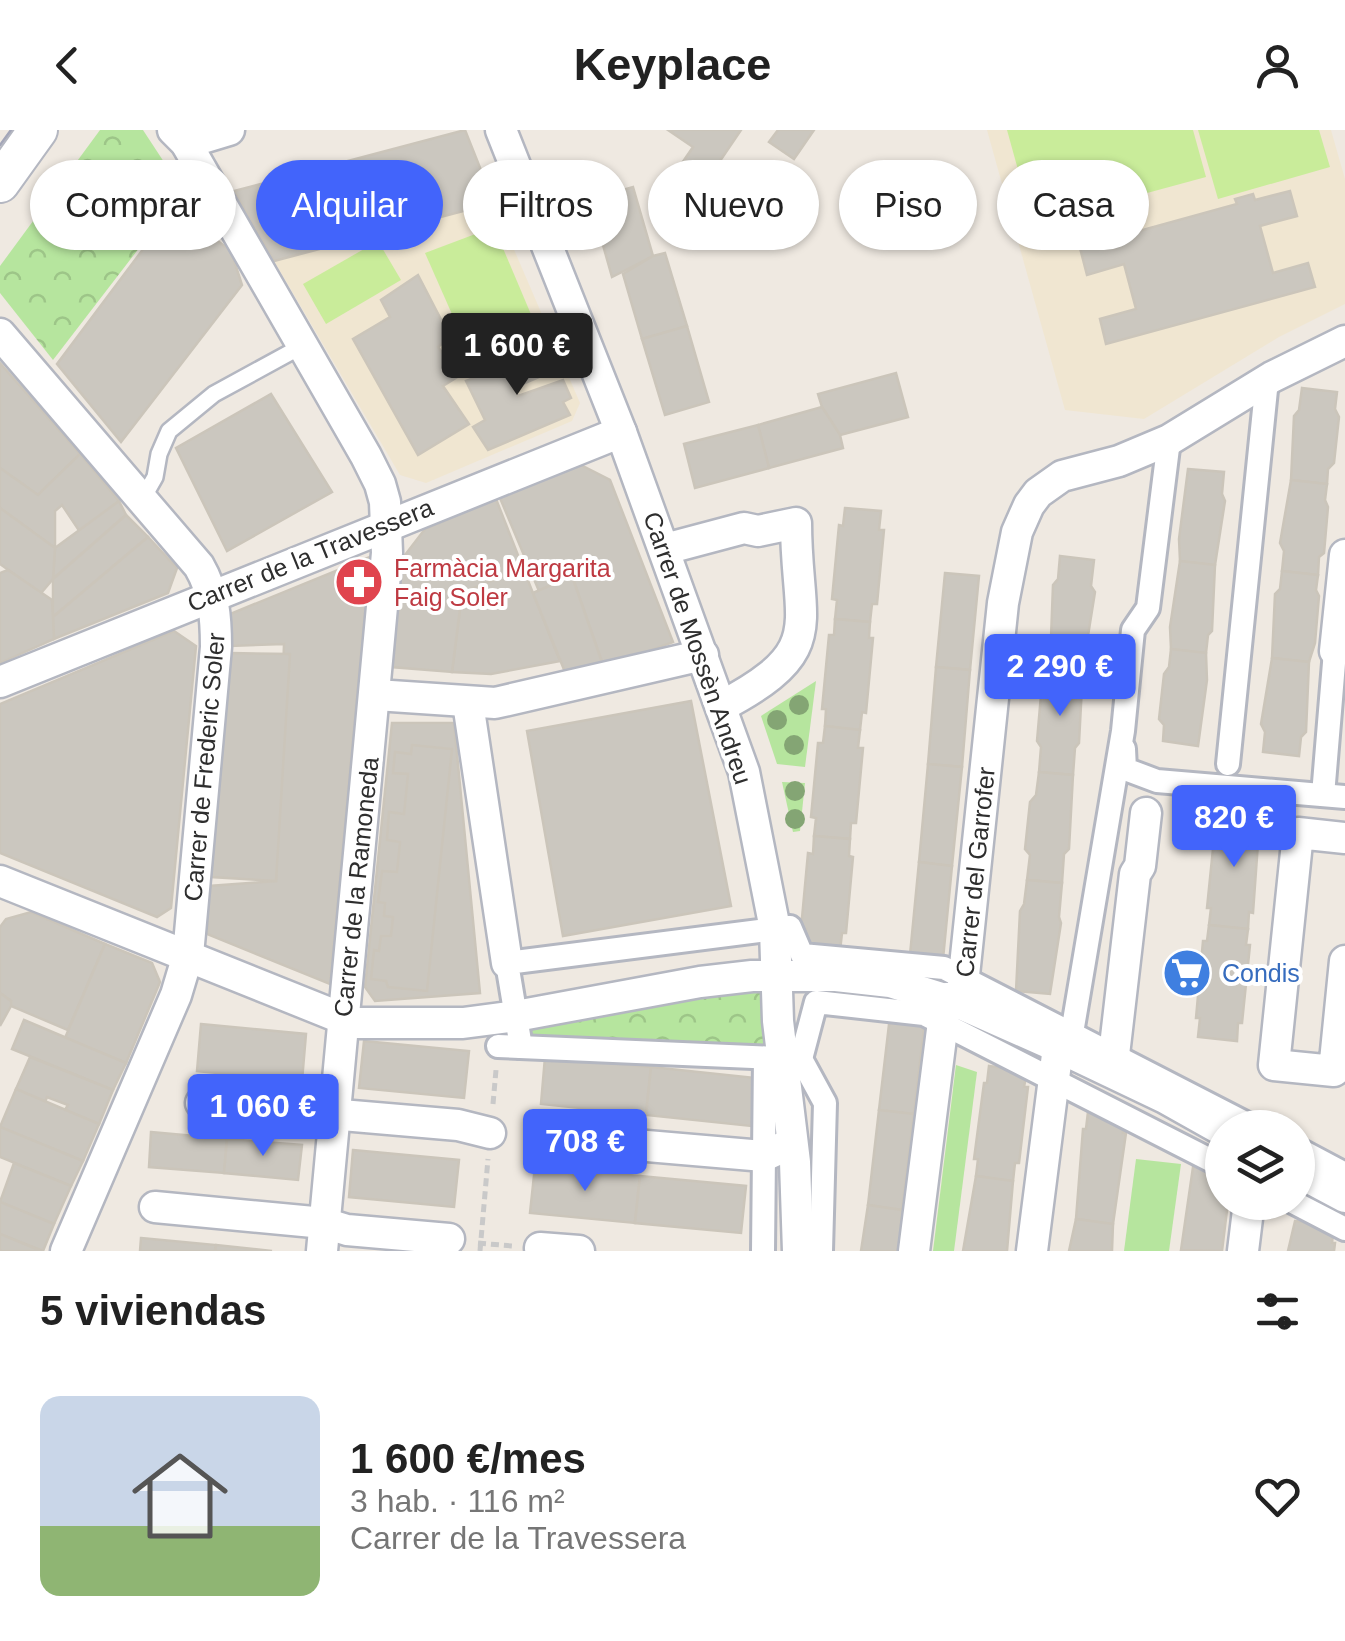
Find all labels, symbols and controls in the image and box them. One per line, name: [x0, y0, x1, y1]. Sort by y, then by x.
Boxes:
icon: back: [40, 38, 95, 93]
icon: person: [1250, 38, 1305, 93]
text: Keyplace: [574, 39, 771, 90]
chip: Comprar: [30, 160, 236, 250]
chip: Alquilar: [256, 160, 443, 250]
chip: Filtros: [463, 160, 628, 250]
chip: Nuevo: [648, 160, 819, 250]
chip: Piso: [839, 160, 977, 250]
chip: Casa: [997, 160, 1149, 250]
pin: 1 600 €: [425, 313, 609, 398]
text: 1 600 €: [464, 327, 570, 363]
street label: Carrer de la Travessera: [183, 493, 437, 617]
street label: Carrer de Mossèn Andreu: [638, 508, 758, 788]
place label: Farmàcia Margarita Faig Soler: [394, 554, 611, 611]
pharmacy icon: Farmàcia Margarita Faig Soler: [333, 556, 385, 608]
street label: Carrer de Frederic Soler: [178, 632, 230, 902]
pin: 2 290 €: [968, 634, 1152, 719]
text: 2 290 €: [1007, 648, 1113, 684]
street label: Carrer de la Ramoneda: [328, 756, 384, 1018]
street label: Carrer del Garrofer: [950, 766, 1000, 978]
pin: 820 €: [1164, 785, 1304, 870]
text: 820 €: [1194, 799, 1274, 835]
supermarket icon: Condis: [1161, 947, 1213, 999]
place label: Condis: [1222, 959, 1300, 987]
pin: 1 060 €: [171, 1074, 355, 1159]
text: 1 060 €: [210, 1088, 316, 1124]
pin: 708 €: [515, 1109, 655, 1194]
map controls: [1205, 1110, 1315, 1220]
button: layers: [1205, 1110, 1315, 1220]
text: 708 €: [545, 1123, 625, 1159]
icon: filters: [1250, 1284, 1305, 1339]
text: 5 viviendas: [40, 1287, 266, 1334]
text: 1 600 €/mes: [350, 1435, 586, 1482]
icon: home: [120, 1436, 240, 1556]
icon: heart: [1250, 1469, 1305, 1524]
text: 3 hab. · 116 m²: [350, 1483, 565, 1519]
text: Carrer de la Travessera: [350, 1520, 686, 1556]

